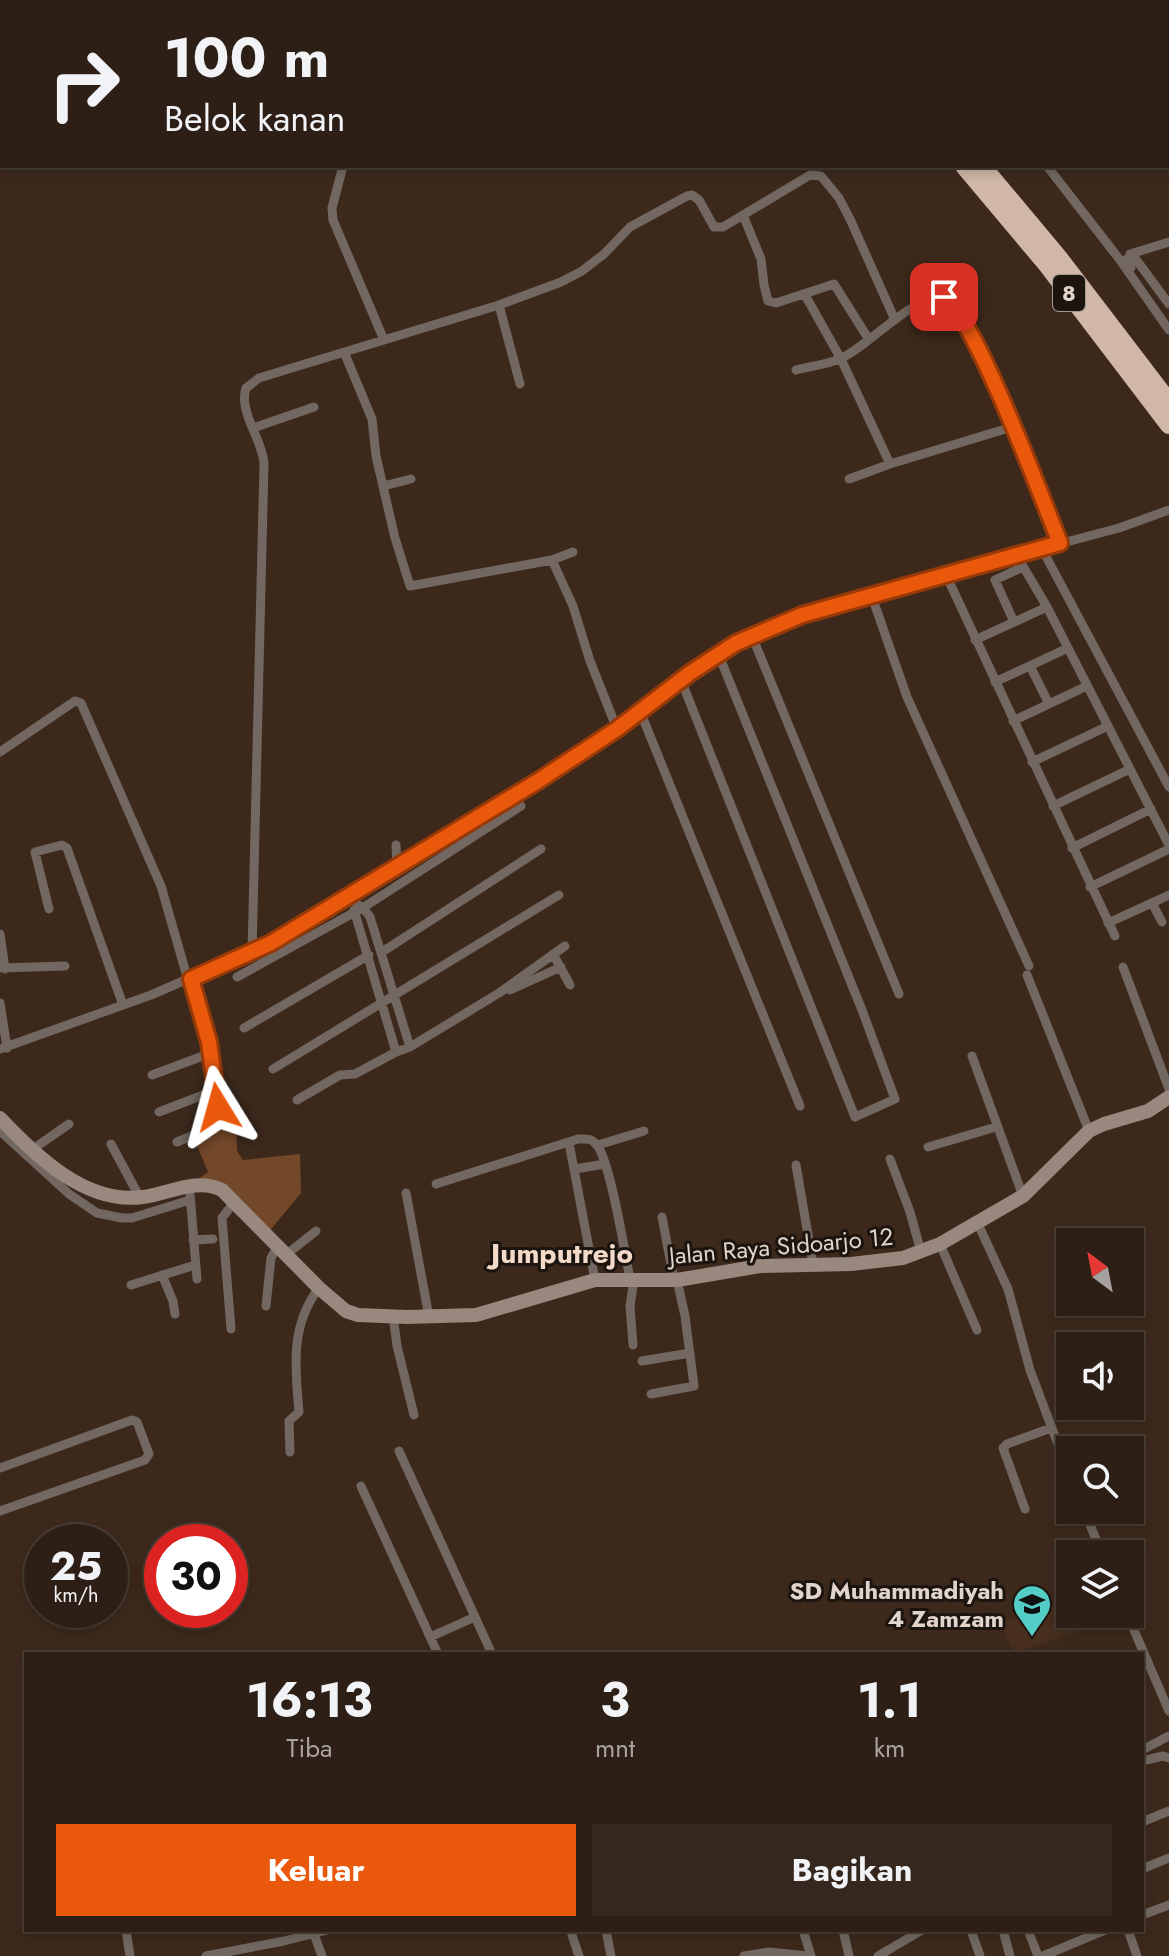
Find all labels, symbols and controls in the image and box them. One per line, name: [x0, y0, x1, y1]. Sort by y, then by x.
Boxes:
text: 100 m: [164, 17, 329, 98]
icon: right: [32, 32, 136, 136]
text: Belok kanan: [164, 92, 345, 144]
pin: [910, 263, 978, 331]
icon: arrive: [922, 275, 966, 319]
road number: 8: [1053, 275, 1085, 311]
position arrow: [176, 1065, 260, 1149]
street label: Jalan Raya Sidoarjo 12: [664, 1219, 895, 1274]
north arrow: [1056, 1228, 1144, 1316]
map controls: [1056, 1228, 1144, 1628]
district label: Jumputrejo: [486, 1233, 633, 1274]
button: sound: [1056, 1332, 1144, 1420]
button: search: [1056, 1436, 1144, 1524]
speed limit sign: 30: [144, 1524, 248, 1628]
text: 25: [50, 1537, 102, 1595]
button: layers: [1056, 1540, 1144, 1628]
place label: SD Muhammadiyah 4 Zamzam: [790, 1573, 1004, 1636]
text: km/h: [53, 1581, 99, 1610]
school or university icon: SD Muhammadiyah 4 Zamzam: [1011, 1583, 1053, 1638]
text: 16:13: [246, 1666, 373, 1735]
text: 3: [600, 1666, 630, 1735]
text: 1.1: [857, 1666, 922, 1735]
text: Tiba: [286, 1729, 333, 1767]
text: mnt: [595, 1729, 635, 1767]
text: km: [874, 1729, 905, 1767]
button: Keluar: [56, 1824, 576, 1916]
button: Bagikan: [592, 1824, 1112, 1916]

